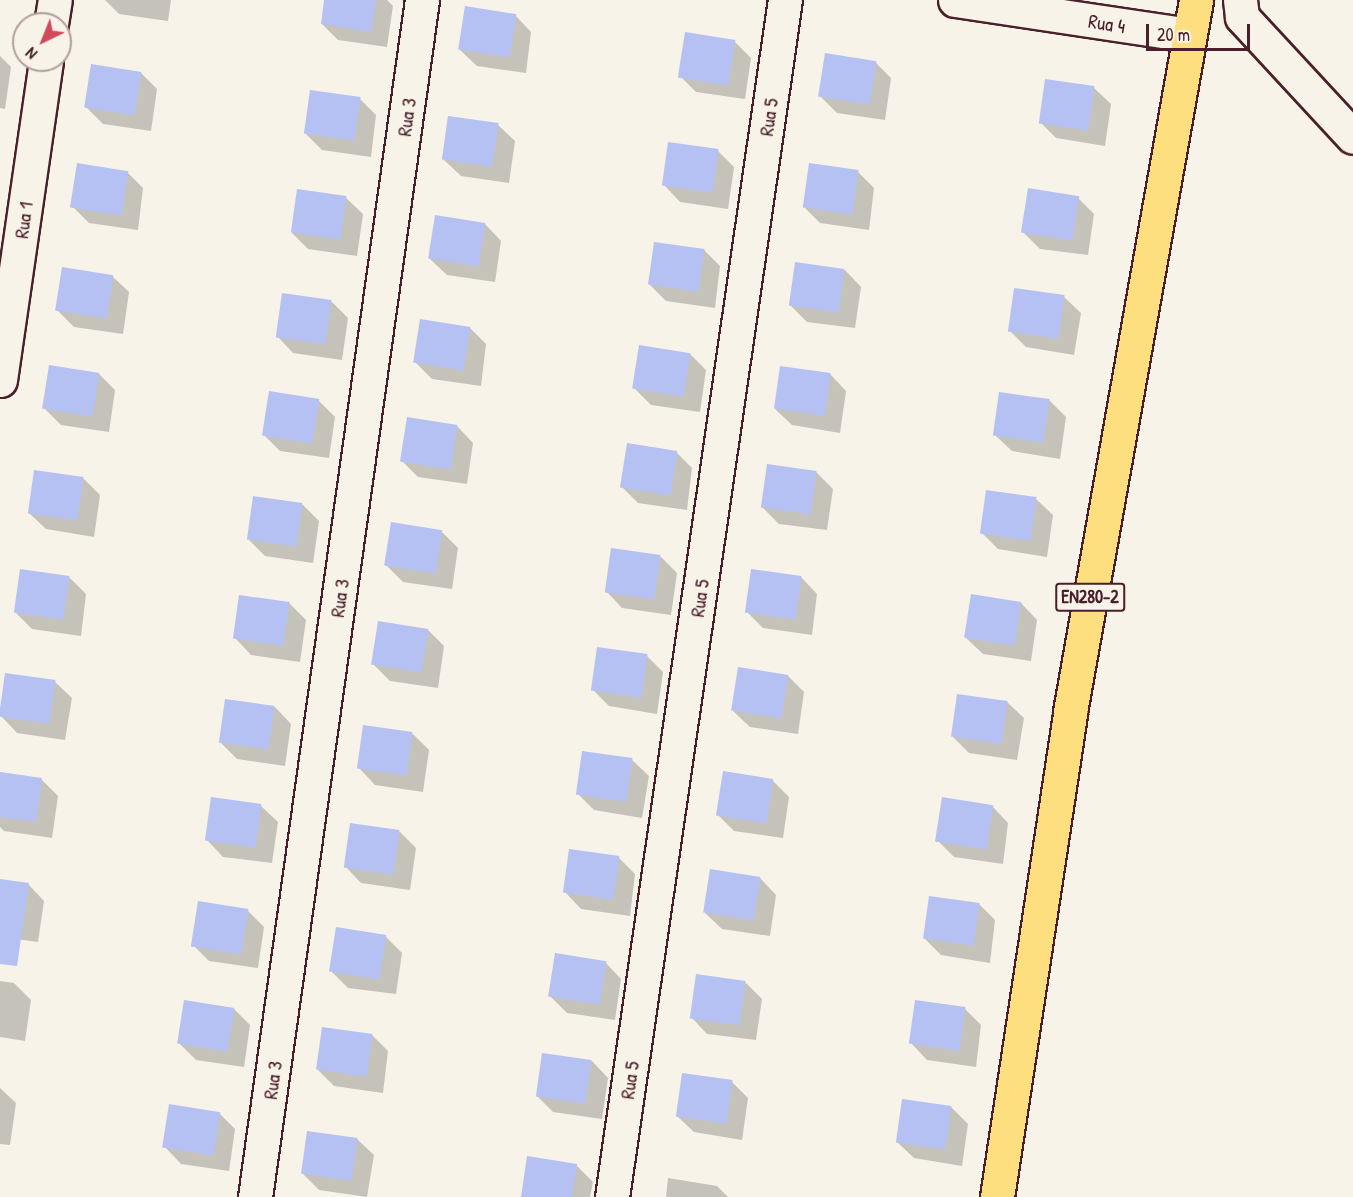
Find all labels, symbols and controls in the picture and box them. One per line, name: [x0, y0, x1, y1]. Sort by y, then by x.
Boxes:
street label: Rua 4: [1087, 8, 1127, 38]
north arrow: [12, 12, 72, 72]
scale bar: [1149, 12, 1252, 50]
text: 20 m: [1157, 22, 1190, 47]
text: N: [20, 43, 42, 65]
street label: Rua 3: [391, 96, 421, 138]
street label: Rua 5: [753, 97, 783, 137]
street label: Rua 1: [9, 200, 37, 240]
street label: Rua 3: [324, 577, 354, 619]
street label: Rua 5: [684, 578, 714, 618]
road number: EN280-2: [1054, 582, 1126, 612]
street label: Rua 3: [257, 1059, 287, 1101]
street label: Rua 5: [614, 1060, 644, 1100]

